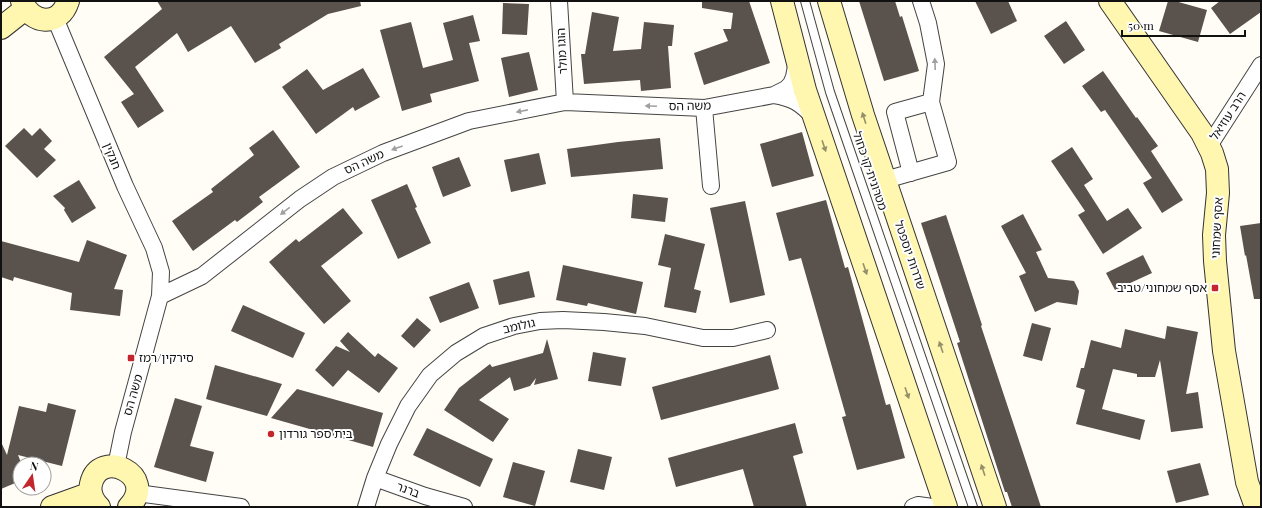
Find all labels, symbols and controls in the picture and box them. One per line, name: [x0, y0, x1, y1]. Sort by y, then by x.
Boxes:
scale bar: [1122, 12, 1245, 38]
text: 50 m: [1128, 17, 1154, 33]
street label: הוגו מולר: [552, 28, 570, 75]
one-way arrow: [932, 57, 938, 70]
street label: הרב עוזיאל: [1205, 88, 1249, 143]
street label: משה הס: [669, 97, 711, 113]
one-way arrow: [645, 102, 657, 109]
one-way arrow: [515, 108, 528, 114]
one-way arrow: [860, 111, 866, 123]
street label: מטרונית קו כחול: [850, 129, 892, 212]
street label: חנקין: [100, 140, 126, 171]
one-way arrow: [821, 140, 827, 152]
street label: משה הס: [341, 145, 386, 177]
one-way arrow: [391, 145, 403, 151]
street label: אסף שמחוני: [1206, 196, 1226, 259]
one-way arrow: [279, 207, 290, 216]
street label: שדרות יוספטל: [892, 218, 930, 291]
one-way arrow: [863, 264, 869, 276]
place label: אסף שמחוני/טביב: [1117, 279, 1207, 295]
marker: אסף שמחוני/טביב: [1210, 283, 1220, 293]
street label: גולומב: [501, 313, 537, 337]
one-way arrow: [938, 340, 944, 352]
place label: סירקין/רמז: [139, 349, 194, 365]
marker: סירקין/רמז: [126, 353, 136, 363]
street label: משה הס: [118, 372, 146, 417]
one-way arrow: [904, 387, 910, 399]
place label: בית ספר גורדון: [279, 425, 353, 441]
marker: בית ספר גורדון: [266, 429, 276, 439]
north arrow: [12, 456, 52, 496]
text: N: [29, 458, 40, 474]
one-way arrow: [980, 463, 986, 475]
street label: ברנר: [394, 477, 422, 501]

